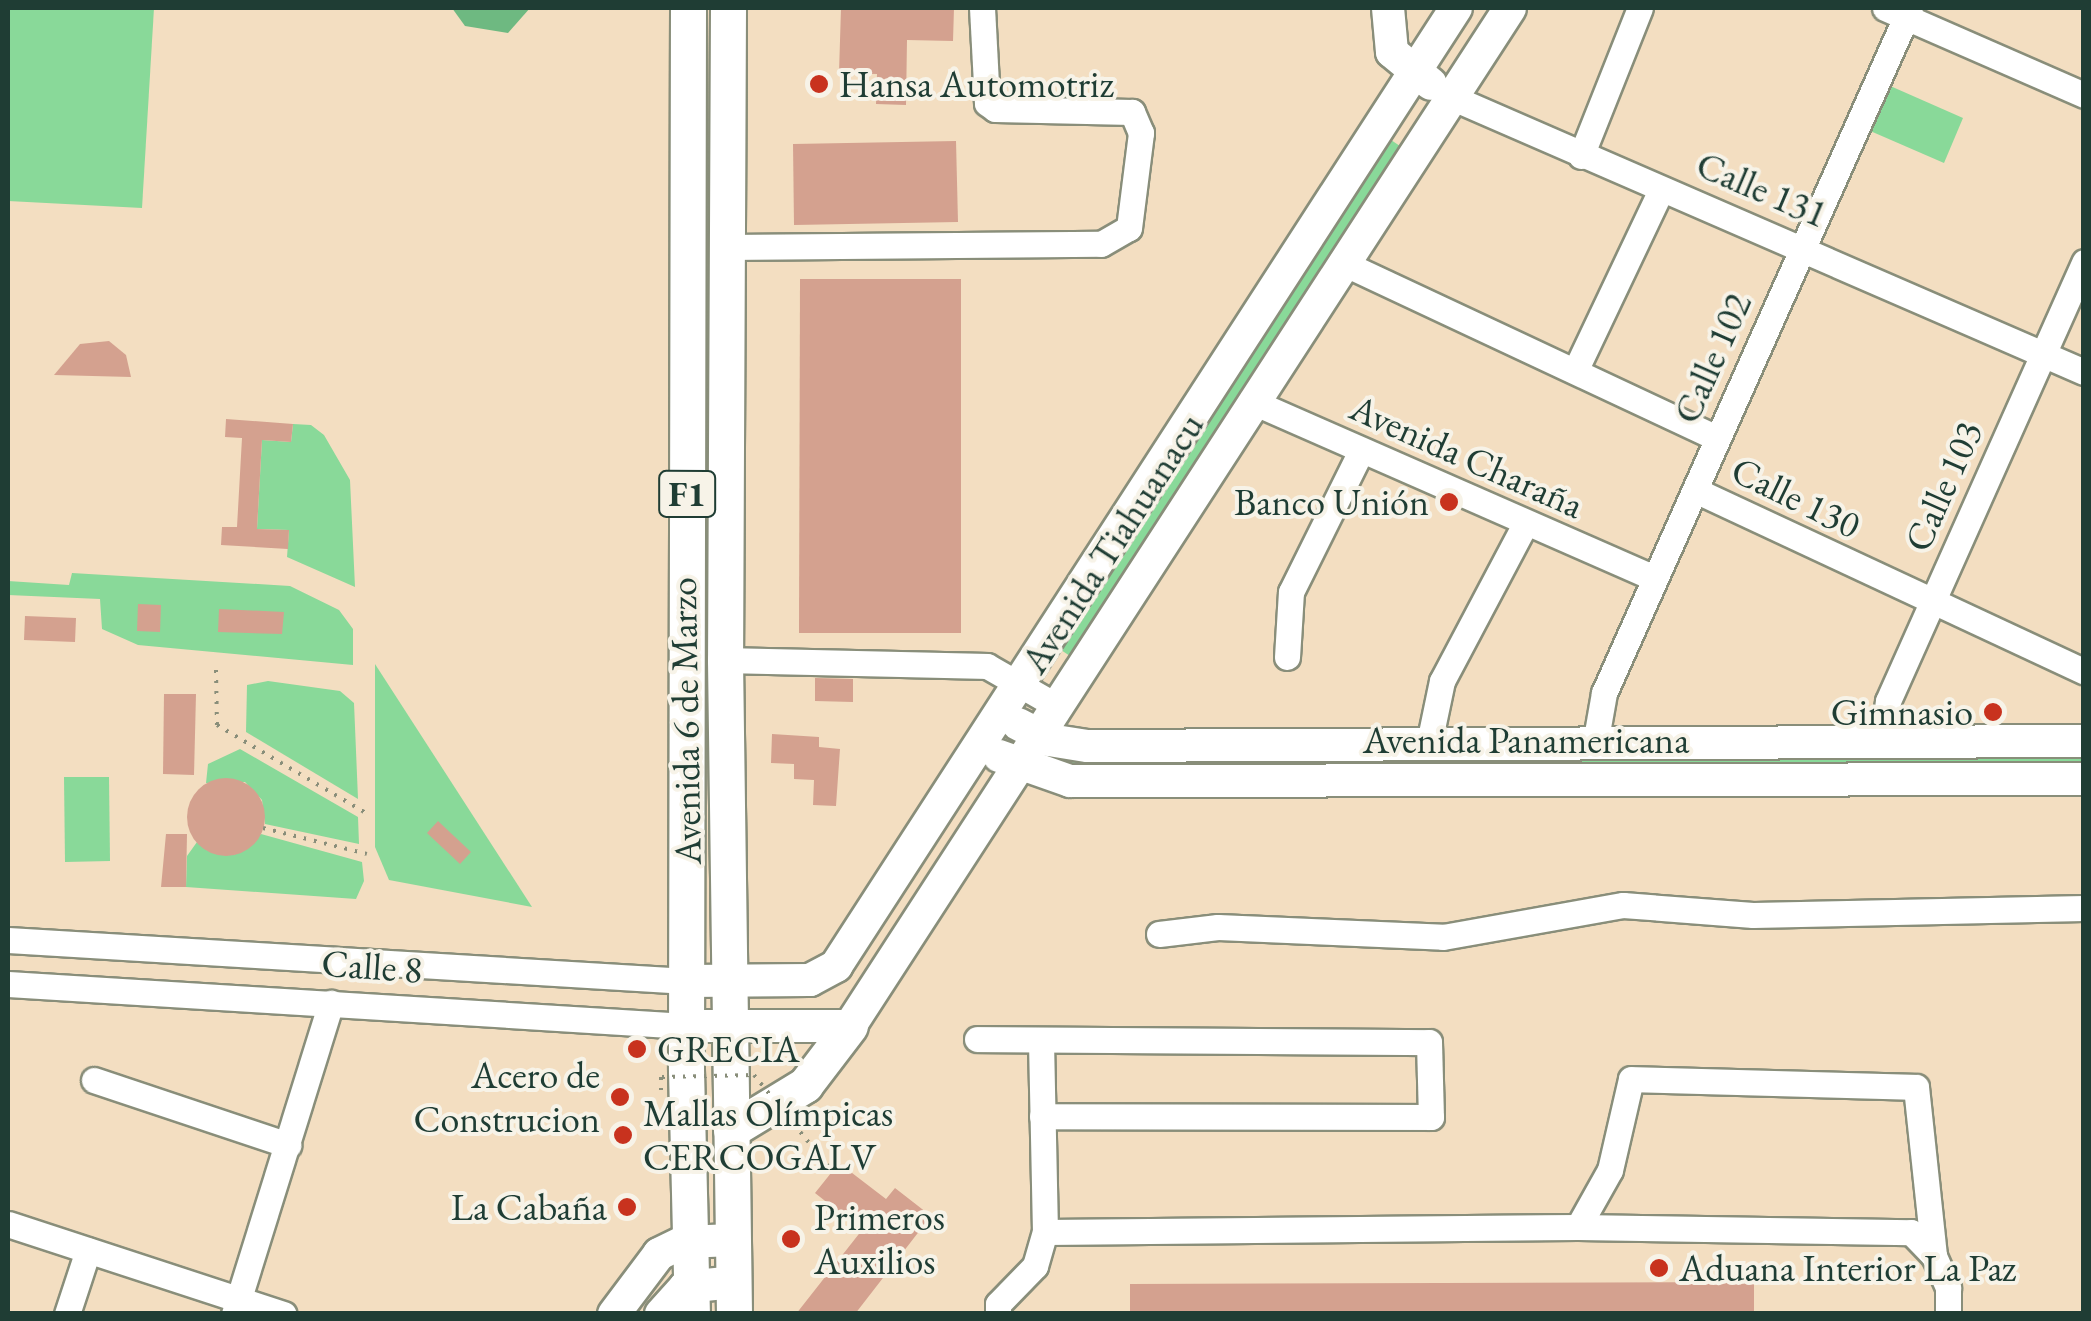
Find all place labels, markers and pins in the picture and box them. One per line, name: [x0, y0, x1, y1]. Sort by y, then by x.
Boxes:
place label: Hansa Automotriz: [839, 61, 1114, 107]
marker: Hansa Automotriz: [808, 73, 830, 95]
place label: Banco Unión: [1234, 479, 1429, 525]
marker: Banco Unión: [1438, 491, 1460, 513]
place label: Gimnasio: [1831, 689, 1973, 735]
marker: Gimnasio: [1982, 701, 2004, 723]
place label: GRECIA: [657, 1026, 799, 1072]
marker: GRECIA: [626, 1038, 648, 1060]
place label: Acero de Construcion: [414, 1052, 600, 1142]
marker: Acero de Construcion: [609, 1086, 631, 1108]
place label: Mallas Olímpicas CERCOGALV: [643, 1090, 893, 1180]
marker: Mallas Olímpicas CERCOGALV: [612, 1124, 634, 1146]
place label: La Cabaña: [451, 1184, 607, 1230]
place label: Primeros Auxilios: [814, 1194, 945, 1284]
marker: La Cabaña: [616, 1196, 638, 1218]
marker: Primeros Auxilios: [778, 1226, 804, 1252]
place label: Aduana Interior La Paz: [1679, 1245, 2016, 1291]
marker: Aduana Interior La Paz: [1648, 1257, 1670, 1279]

